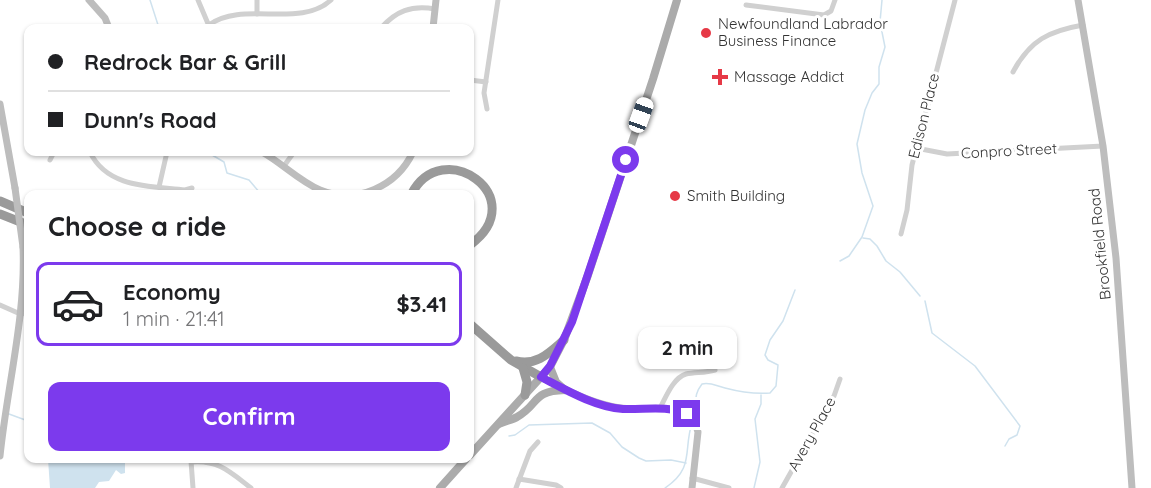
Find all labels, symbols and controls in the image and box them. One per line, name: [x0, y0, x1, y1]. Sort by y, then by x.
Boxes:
place label: Newfoundland Labrador Business Finance: [718, 14, 888, 50]
marker: Newfoundland Labrador Business Finance: [699, 26, 713, 40]
text: Redrock Bar & Grill: [84, 48, 286, 76]
place label: Massage Addict: [734, 67, 844, 86]
marker: Massage Addict: [711, 68, 729, 86]
street label: Edison Place: [904, 71, 943, 161]
car: [626, 95, 656, 135]
text: Dunn's Road: [84, 106, 217, 134]
street label: Conpro Street: [960, 138, 1058, 163]
route start: [612, 146, 639, 173]
place label: Smith Building: [687, 186, 785, 205]
street label: Brookfield Road: [1084, 187, 1115, 301]
marker: Smith Building: [668, 189, 682, 203]
text: Choose a ride: [48, 209, 226, 243]
icon: car: [51, 277, 105, 331]
text: Economy: [123, 278, 221, 306]
text: $3.41: [396, 290, 447, 318]
text: 1 min · 21:41: [123, 306, 225, 331]
callout: 2 min: [638, 327, 736, 369]
text: 2 min: [661, 335, 714, 360]
button: Confirm: [48, 382, 450, 451]
street label: Avery Place: [783, 393, 840, 474]
route end: [673, 400, 700, 427]

